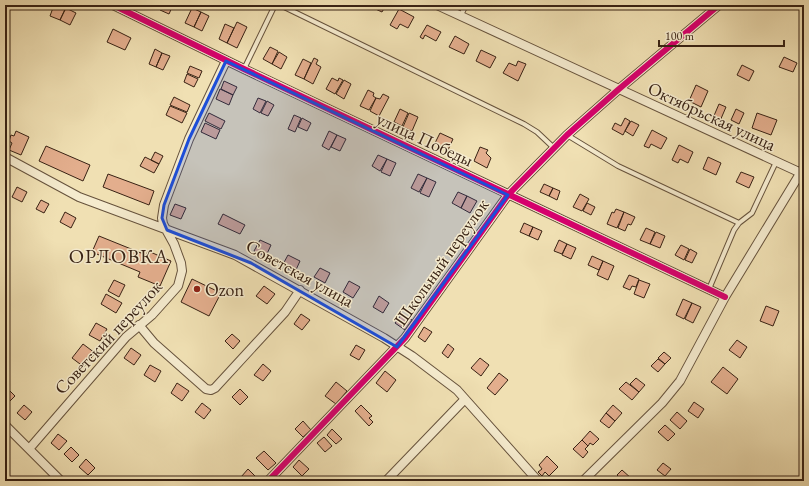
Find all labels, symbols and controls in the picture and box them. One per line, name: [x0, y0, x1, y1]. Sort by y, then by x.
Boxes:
scale bar: [659, 22, 784, 48]
text: 100 m: [665, 28, 695, 44]
street label: Октябрьская улица: [644, 76, 780, 156]
street label: улица Победы: [373, 107, 477, 171]
street label: Школьный переулок: [388, 193, 494, 330]
street label: Советская улица: [242, 234, 359, 313]
district label: ОРЛОВКА: [69, 243, 169, 269]
street label: Советский переулок: [49, 275, 167, 399]
place label: Ozon: [205, 278, 244, 301]
marker: Ozon: [192, 284, 202, 294]

